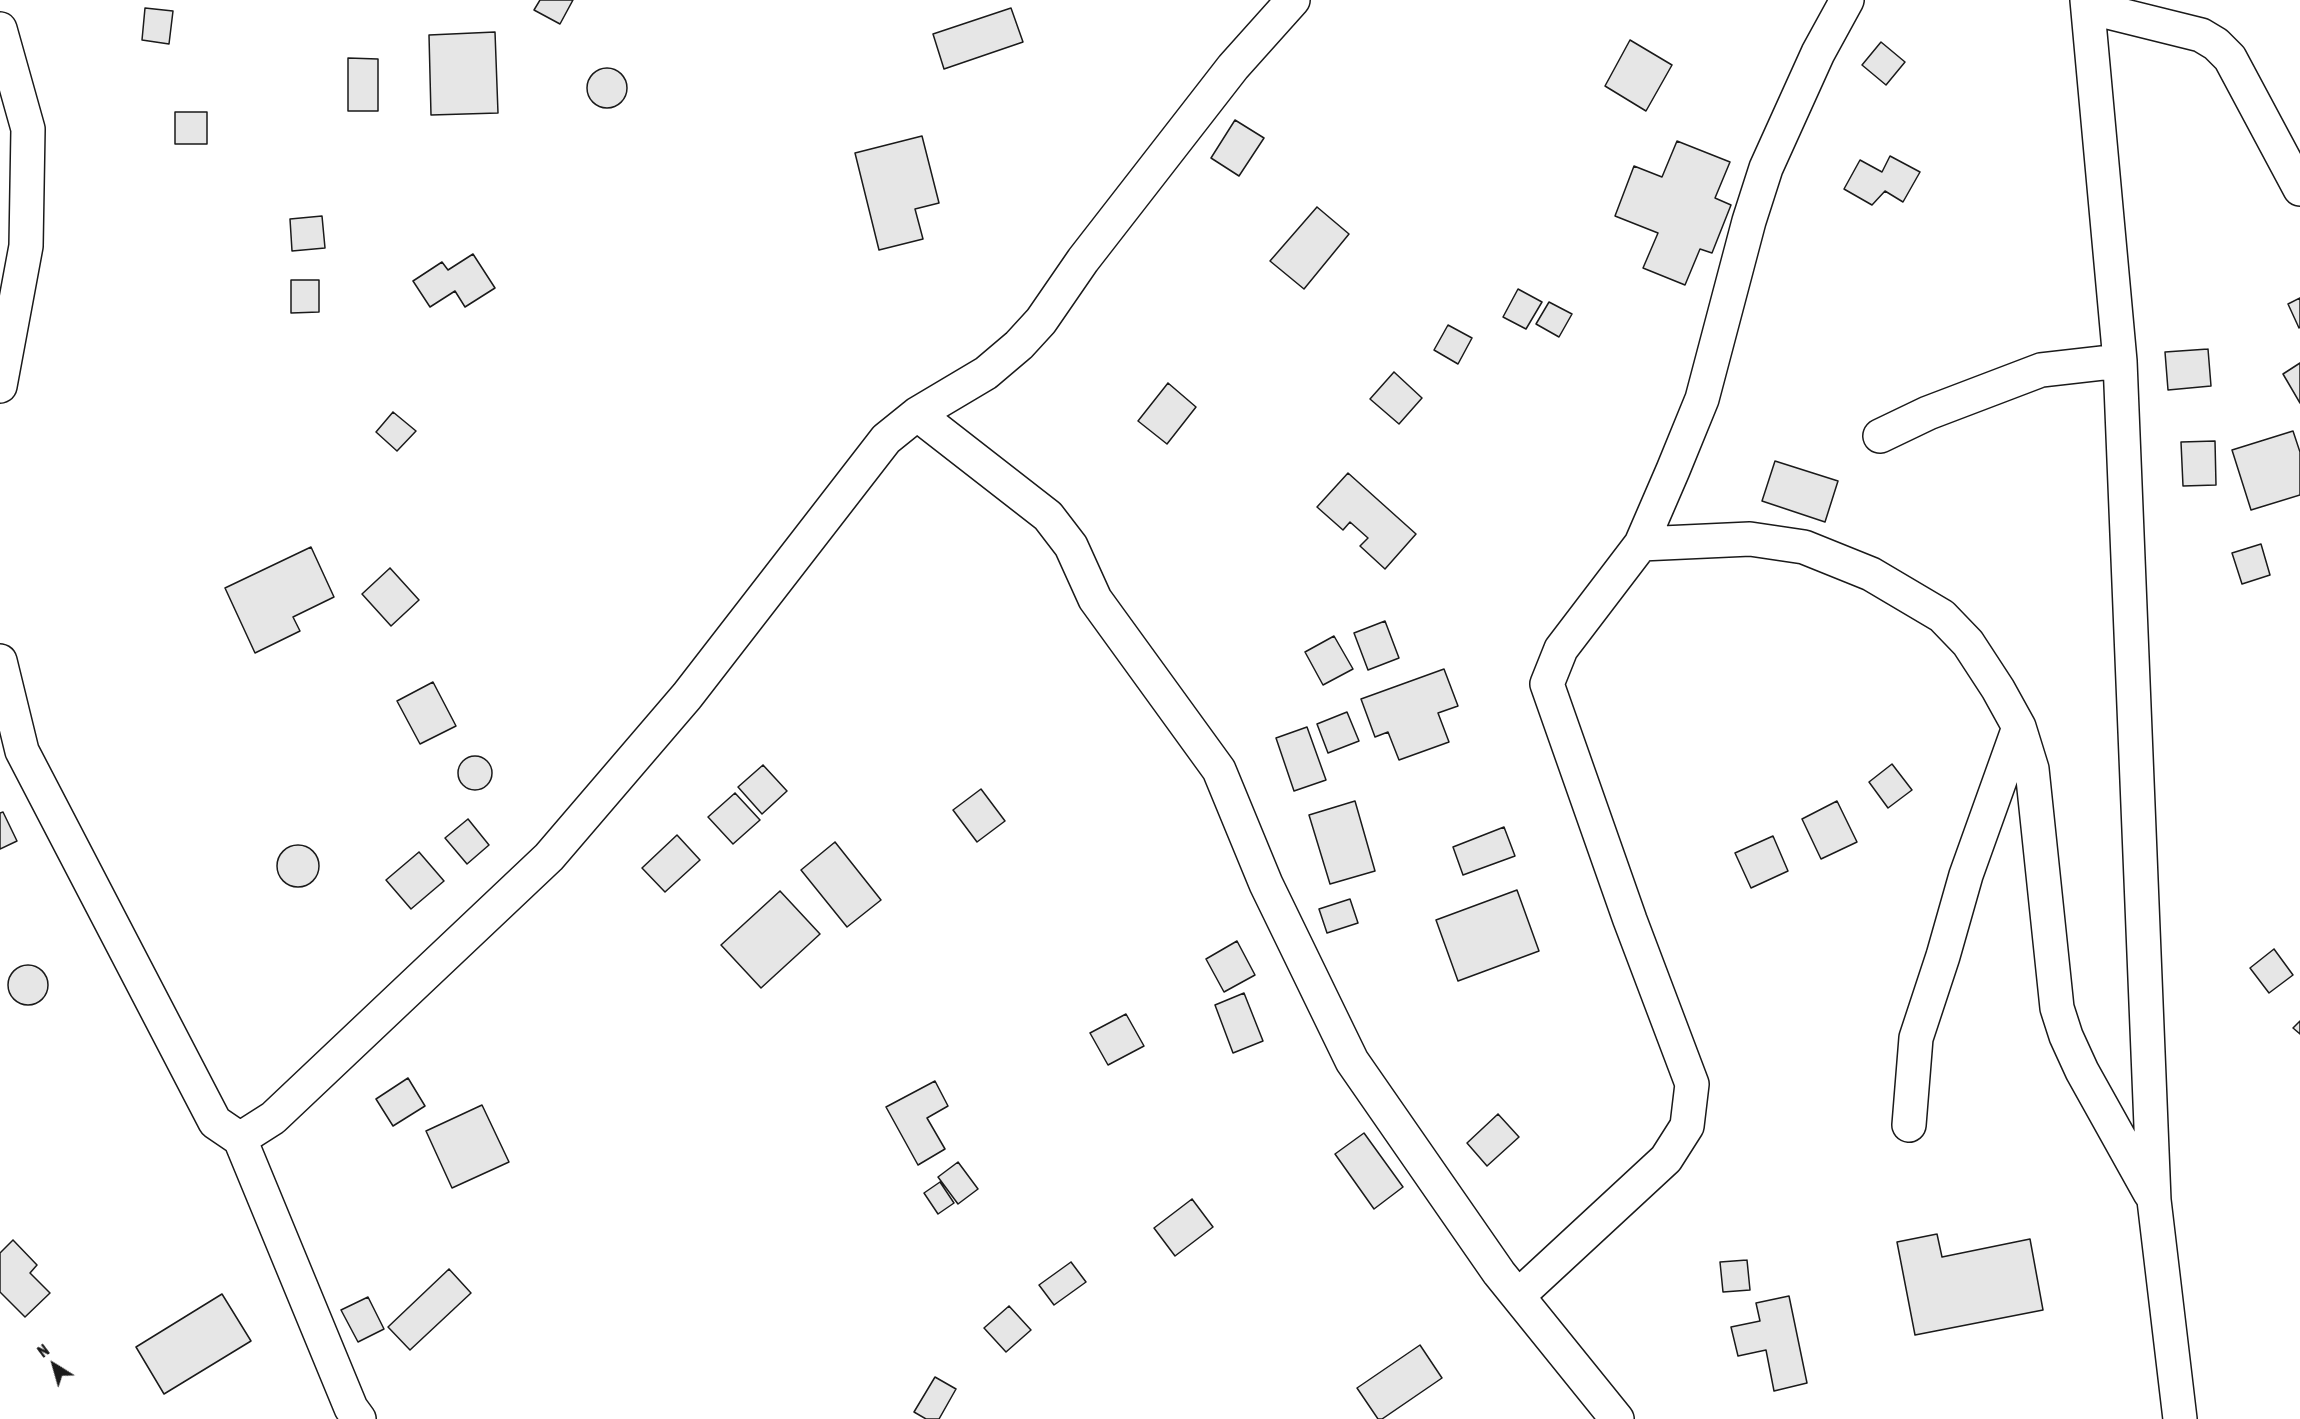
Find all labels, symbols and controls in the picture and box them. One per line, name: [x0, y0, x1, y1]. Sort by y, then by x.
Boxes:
north arrow: [24, 1335, 84, 1395]
text: N: [34, 1341, 52, 1361]

